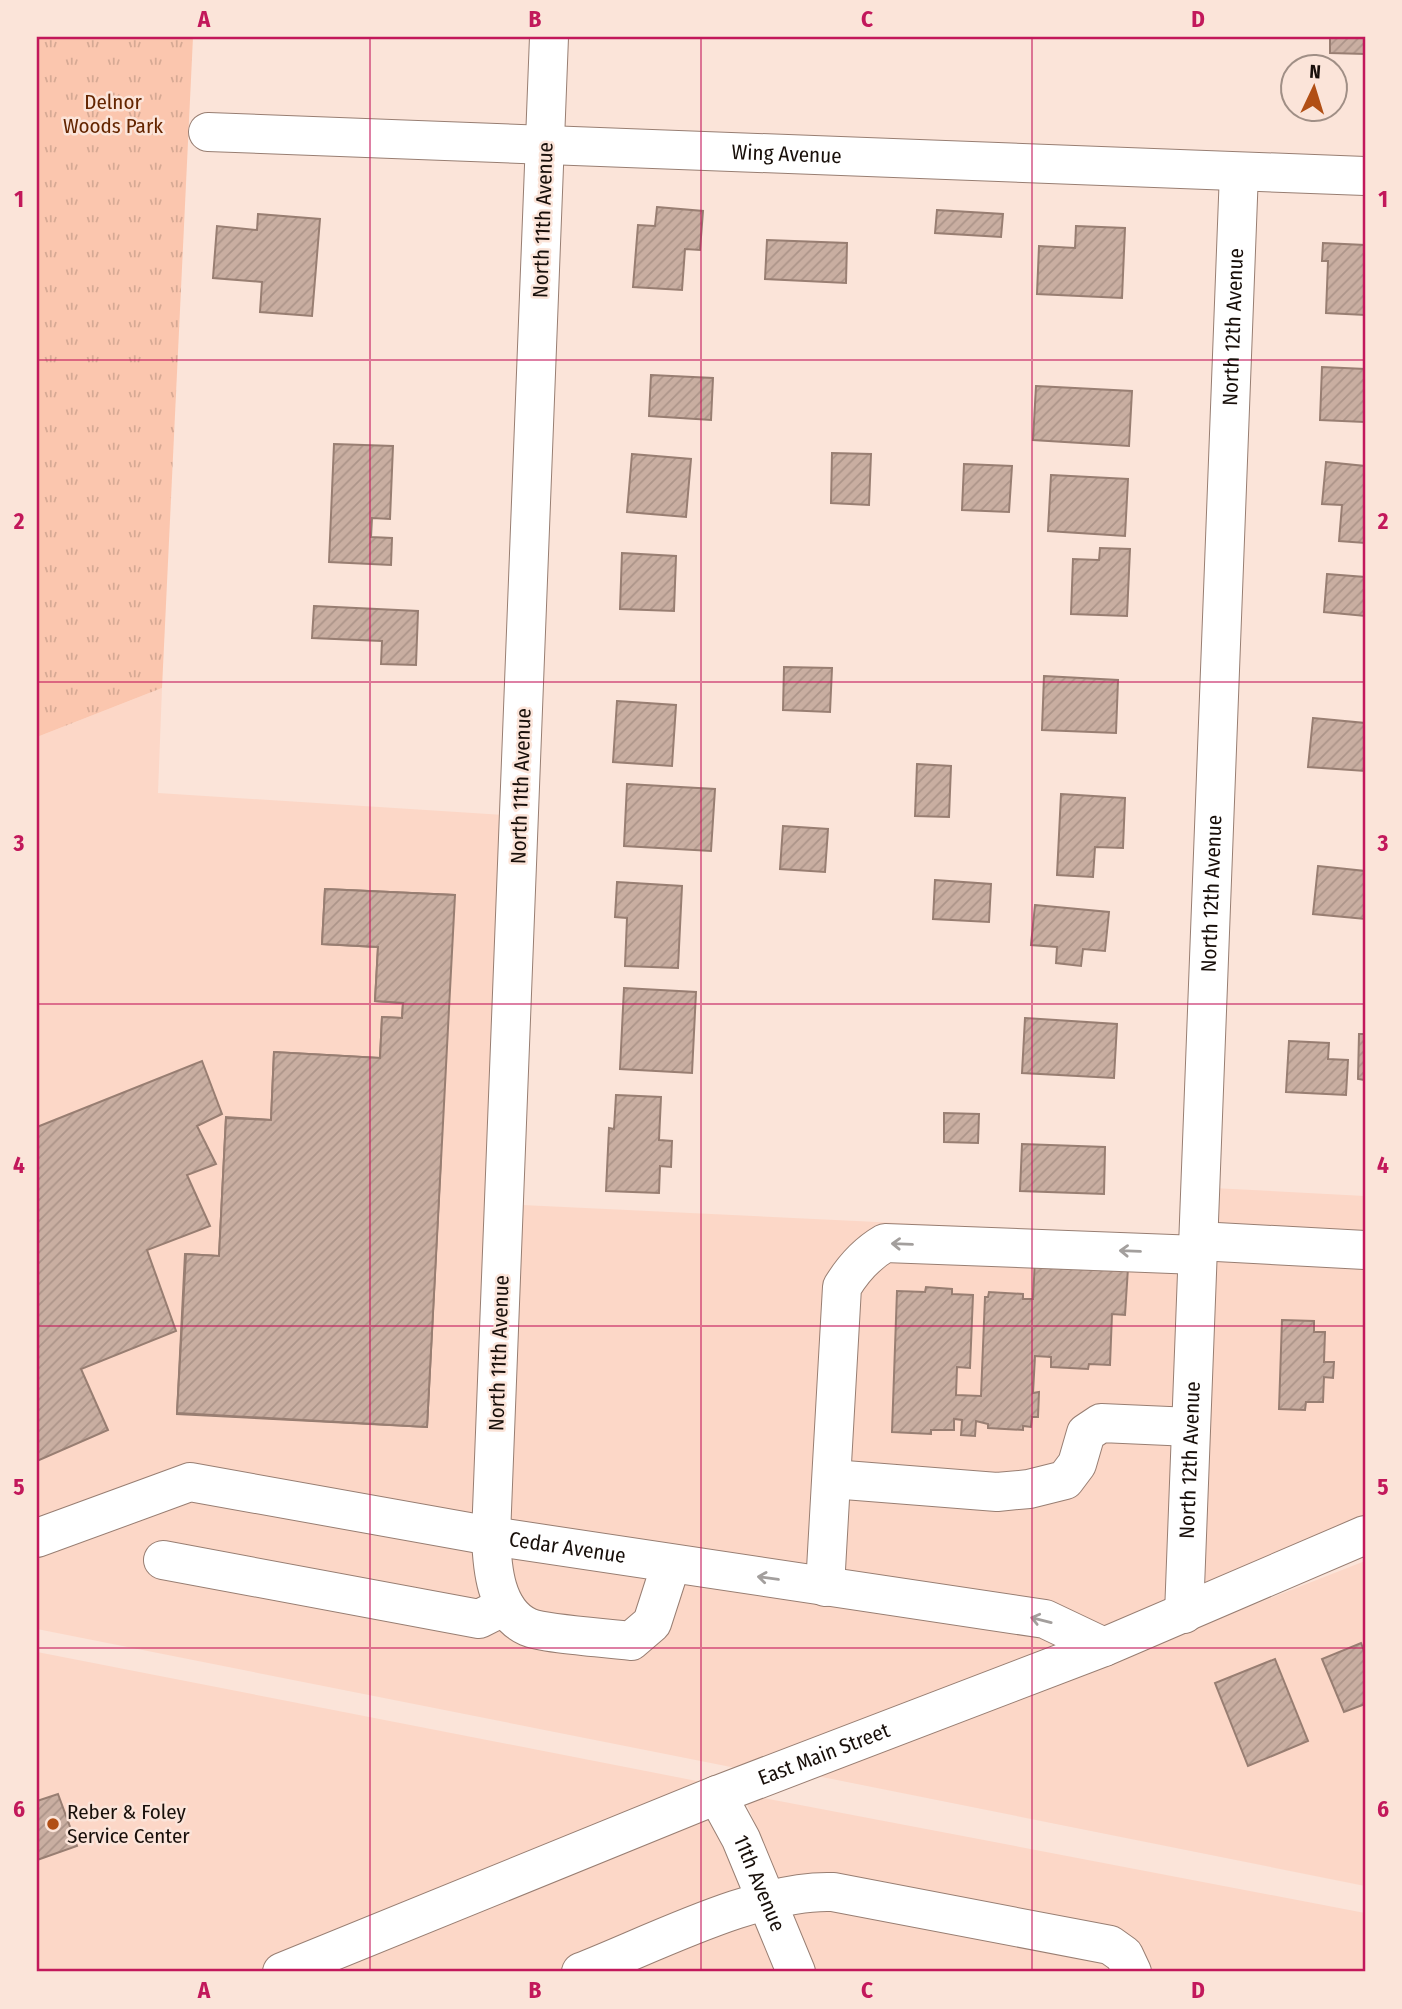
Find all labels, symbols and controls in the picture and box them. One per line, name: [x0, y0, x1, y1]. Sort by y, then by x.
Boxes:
text: A: [197, 5, 211, 33]
text: B: [529, 5, 542, 33]
text: C: [861, 5, 873, 33]
text: D: [1191, 5, 1205, 33]
north arrow: [1280, 52, 1350, 122]
text: N: [1309, 60, 1322, 83]
park label: Delnor Woods Park: [63, 89, 163, 139]
street label: Wing Avenue: [731, 139, 842, 169]
street label: North 11th Avenue: [527, 142, 559, 298]
text: 1: [14, 185, 24, 213]
text: 1: [1378, 185, 1388, 213]
street label: North 12th Avenue: [1217, 248, 1249, 406]
text: 2: [13, 507, 25, 535]
text: 2: [1377, 507, 1389, 535]
street label: North 11th Avenue: [505, 708, 537, 864]
street label: North 12th Avenue: [1195, 814, 1227, 973]
text: 3: [13, 829, 25, 857]
text: 3: [1377, 829, 1389, 857]
text: 4: [13, 1151, 25, 1179]
text: 4: [1377, 1151, 1389, 1179]
one-way arrow: [891, 1237, 914, 1250]
one-way arrow: [1118, 1244, 1141, 1258]
street label: North 11th Avenue: [483, 1275, 515, 1431]
street label: North 12th Avenue: [1174, 1381, 1206, 1539]
text: 5: [13, 1473, 25, 1501]
text: 5: [1377, 1473, 1389, 1501]
street label: Cedar Avenue: [507, 1526, 627, 1569]
one-way arrow: [757, 1571, 780, 1584]
one-way arrow: [1030, 1613, 1053, 1626]
street label: East Main Street: [754, 1717, 893, 1791]
text: 6: [13, 1795, 25, 1823]
text: 6: [1377, 1795, 1389, 1823]
place label: Reber & Foley Service Center: [67, 1799, 190, 1849]
marker: Reber & Foley Service Center: [45, 1816, 61, 1832]
street label: 11th Avenue: [728, 1831, 791, 1935]
text: A: [197, 1976, 211, 2004]
text: B: [529, 1976, 542, 2004]
text: C: [861, 1976, 873, 2004]
text: D: [1191, 1976, 1205, 2004]

